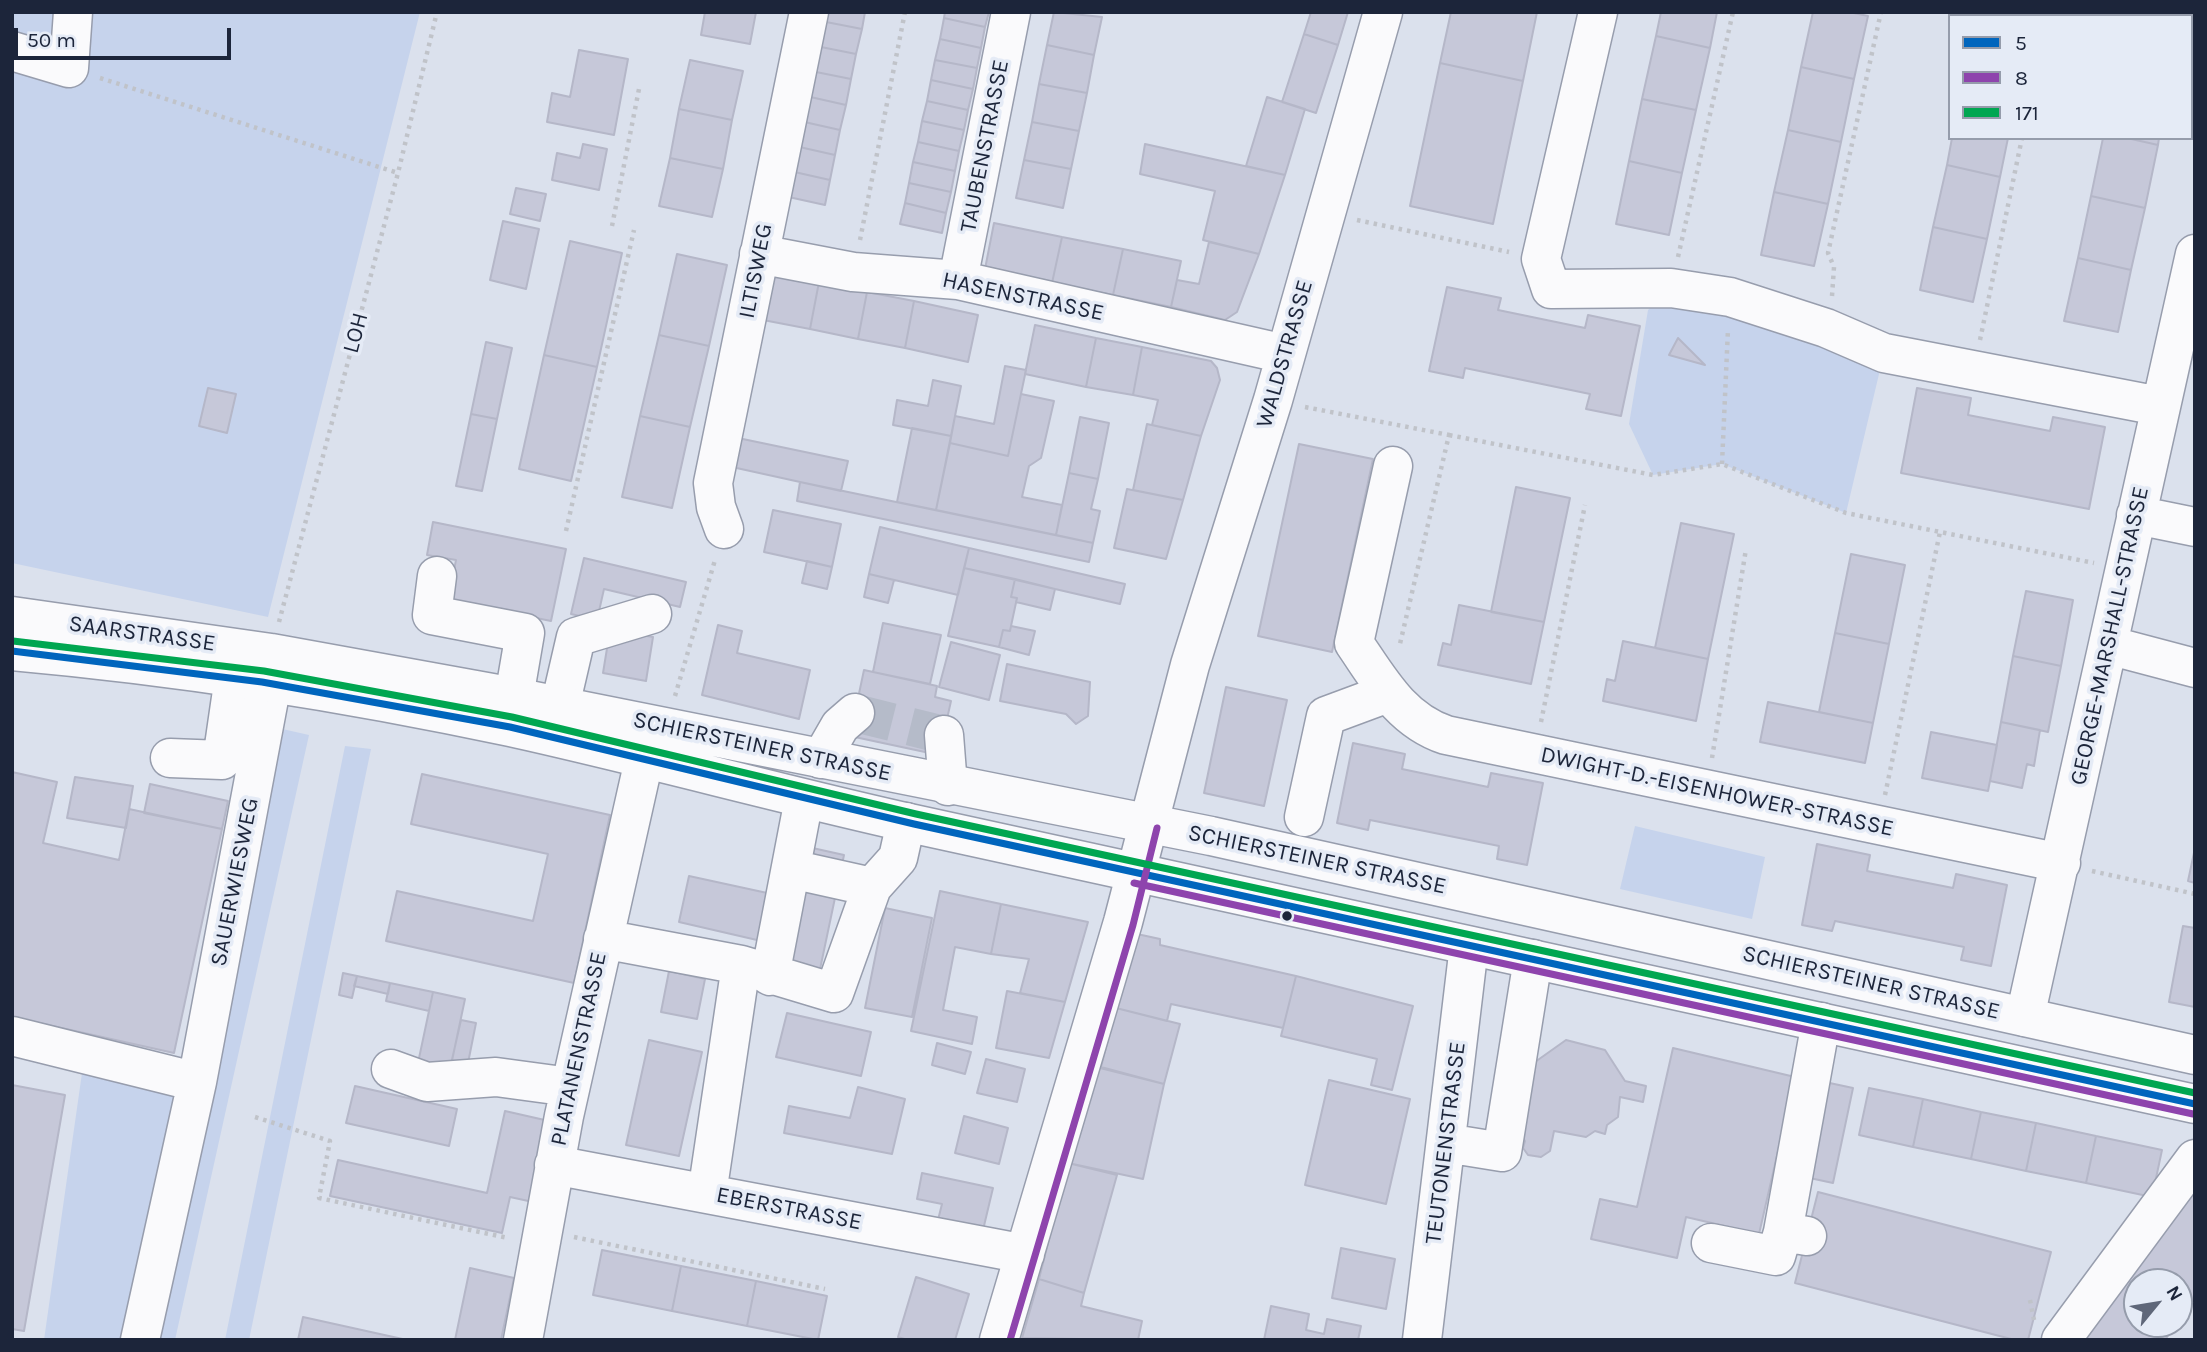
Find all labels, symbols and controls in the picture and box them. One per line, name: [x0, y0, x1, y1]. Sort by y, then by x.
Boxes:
scale bar: [18, 14, 234, 58]
legend: [1948, 14, 2193, 140]
text: 50 m: [27, 28, 76, 52]
text: 5: [2015, 31, 2027, 55]
street label: TAUBENSTRASSE: [955, 57, 1015, 235]
text: 8: [2015, 66, 2028, 90]
text: 171: [2015, 101, 2039, 125]
street label: ILTISWEG: [733, 221, 779, 321]
street label: HASENSTRASSE: [940, 266, 1106, 328]
street label: WALDSTRASSE: [1251, 277, 1319, 431]
street label: LOH: [337, 310, 375, 356]
street label: GEORGE-MARSHALL-STRASSE: [2065, 484, 2155, 788]
street label: SAARSTRASSE: [67, 610, 217, 658]
street label: SCHIERSTEINER STRASSE: [630, 706, 894, 788]
street label: DWIGHT-D.-EISENHOWER-STRASSE: [1538, 741, 1896, 843]
street label: SAUERWIESWEG: [205, 795, 265, 969]
street label: SCHIERSTEINER STRASSE: [1185, 819, 1449, 901]
unlabelled marker: [1280, 909, 1294, 923]
street label: SCHIERSTEINER STRASSE: [1740, 940, 2002, 1026]
street label: PLATANENSTRASSE: [545, 950, 613, 1148]
street label: TEUTONENSTRASSE: [1420, 1040, 1472, 1246]
street label: EBERSTRASSE: [714, 1181, 864, 1237]
north arrow: [2123, 1268, 2193, 1338]
text: N: [2162, 1282, 2187, 1305]

